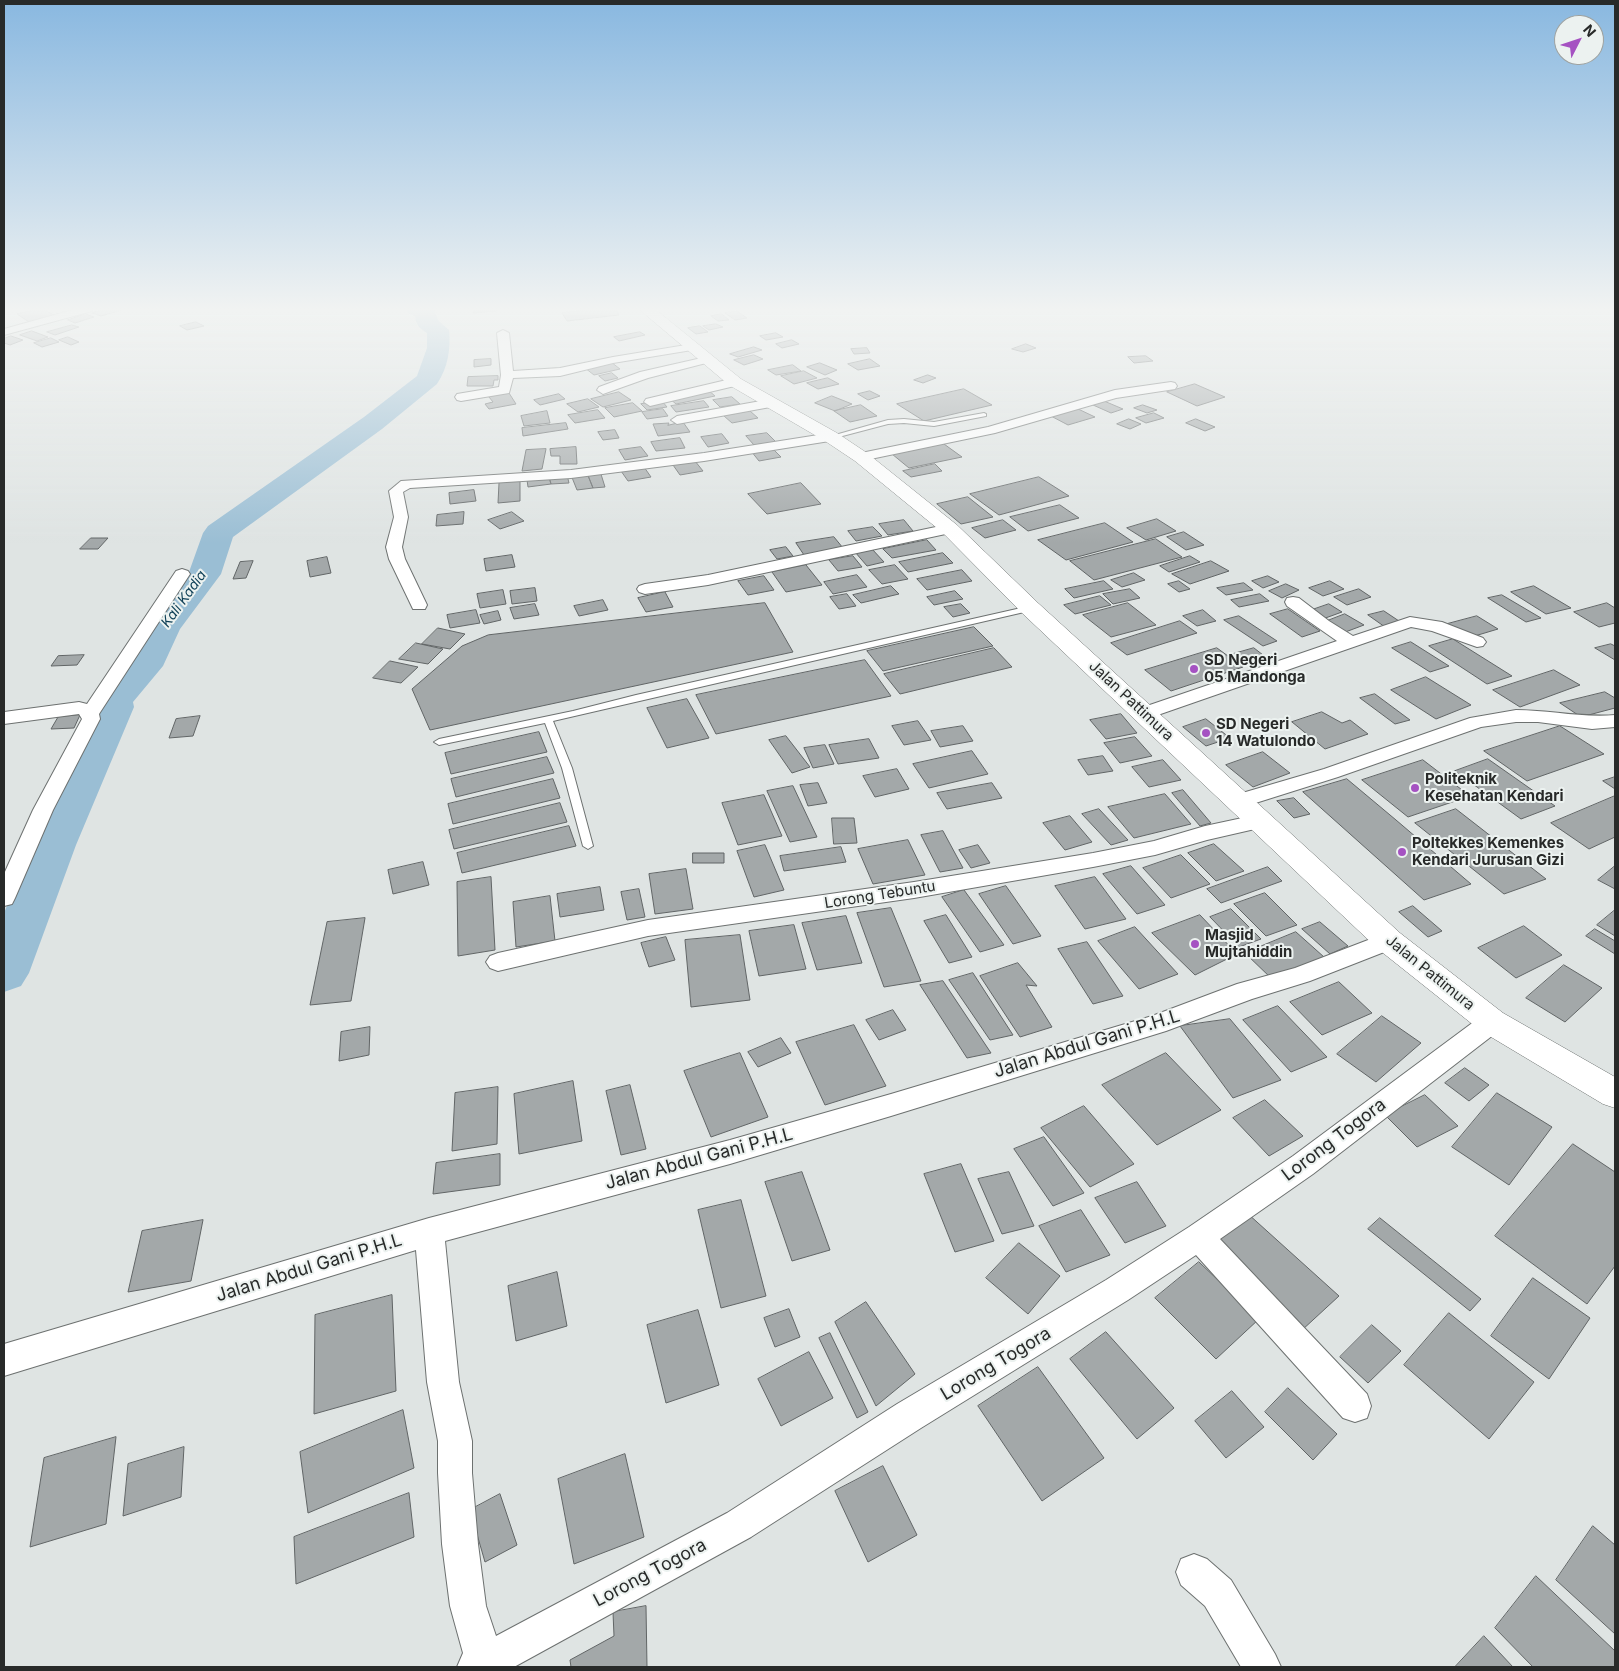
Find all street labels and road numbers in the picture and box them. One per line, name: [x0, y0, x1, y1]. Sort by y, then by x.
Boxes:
street label: Jalan Pattimura: [1085, 657, 1177, 745]
street label: Lorong Tebuntu: [823, 877, 937, 913]
street label: Jalan Pattimura: [1382, 932, 1478, 1014]
street label: Jalan Abdul Gani P.H.L: [991, 1005, 1183, 1083]
street label: Lorong Togora: [1278, 1094, 1390, 1186]
street label: Jalan Abdul Gani P.H.L: [603, 1124, 795, 1194]
street label: Jalan Abdul Gani P.H.L: [213, 1229, 405, 1307]
street label: Lorong Togora: [937, 1323, 1055, 1405]
street label: Lorong Togora: [590, 1534, 710, 1612]

